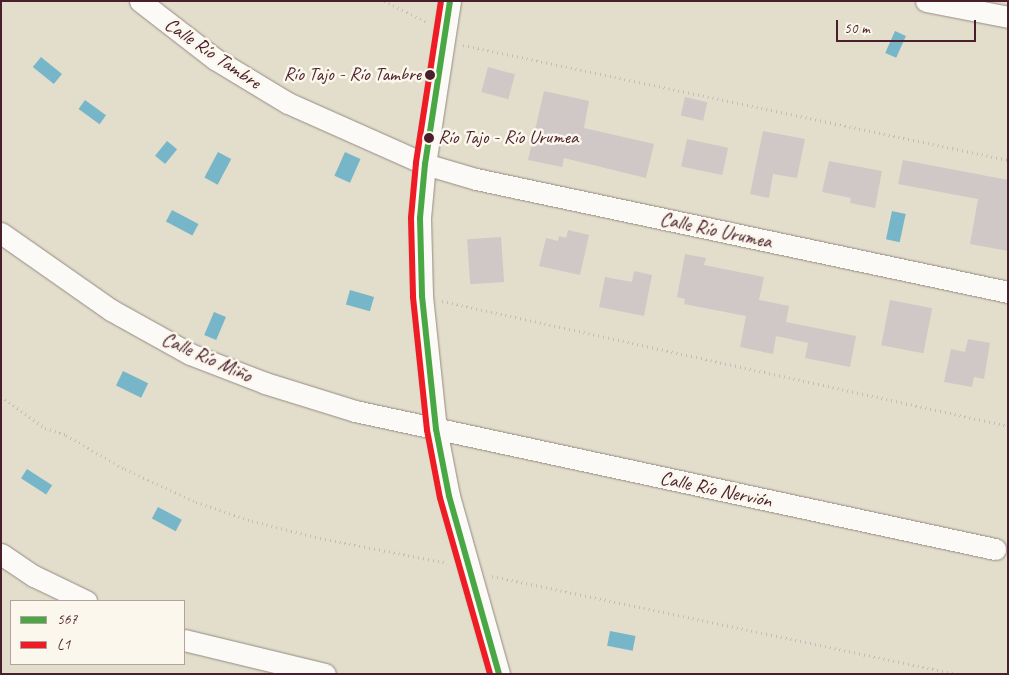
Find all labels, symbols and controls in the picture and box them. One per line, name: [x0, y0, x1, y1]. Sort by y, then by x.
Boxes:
scale bar: [839, 10, 979, 42]
street label: Calle Río Tambre: [160, 12, 266, 94]
text: 50 m: [844, 19, 870, 38]
place label: Río Tajo - Río Tambre: [282, 64, 421, 86]
marker: Río Tajo - Río Tambre: [425, 70, 435, 80]
place label: Río Tajo - Río Urumea: [438, 127, 578, 149]
marker: Río Tajo - Río Urumea: [424, 133, 434, 143]
street label: Calle Río Urumea: [658, 206, 774, 254]
street label: Calle Río Miño: [158, 326, 256, 388]
street label: Calle Río Nervión: [657, 465, 775, 513]
legend: [10, 600, 185, 665]
text: 567: [57, 610, 77, 629]
text: L1: [57, 635, 70, 654]

